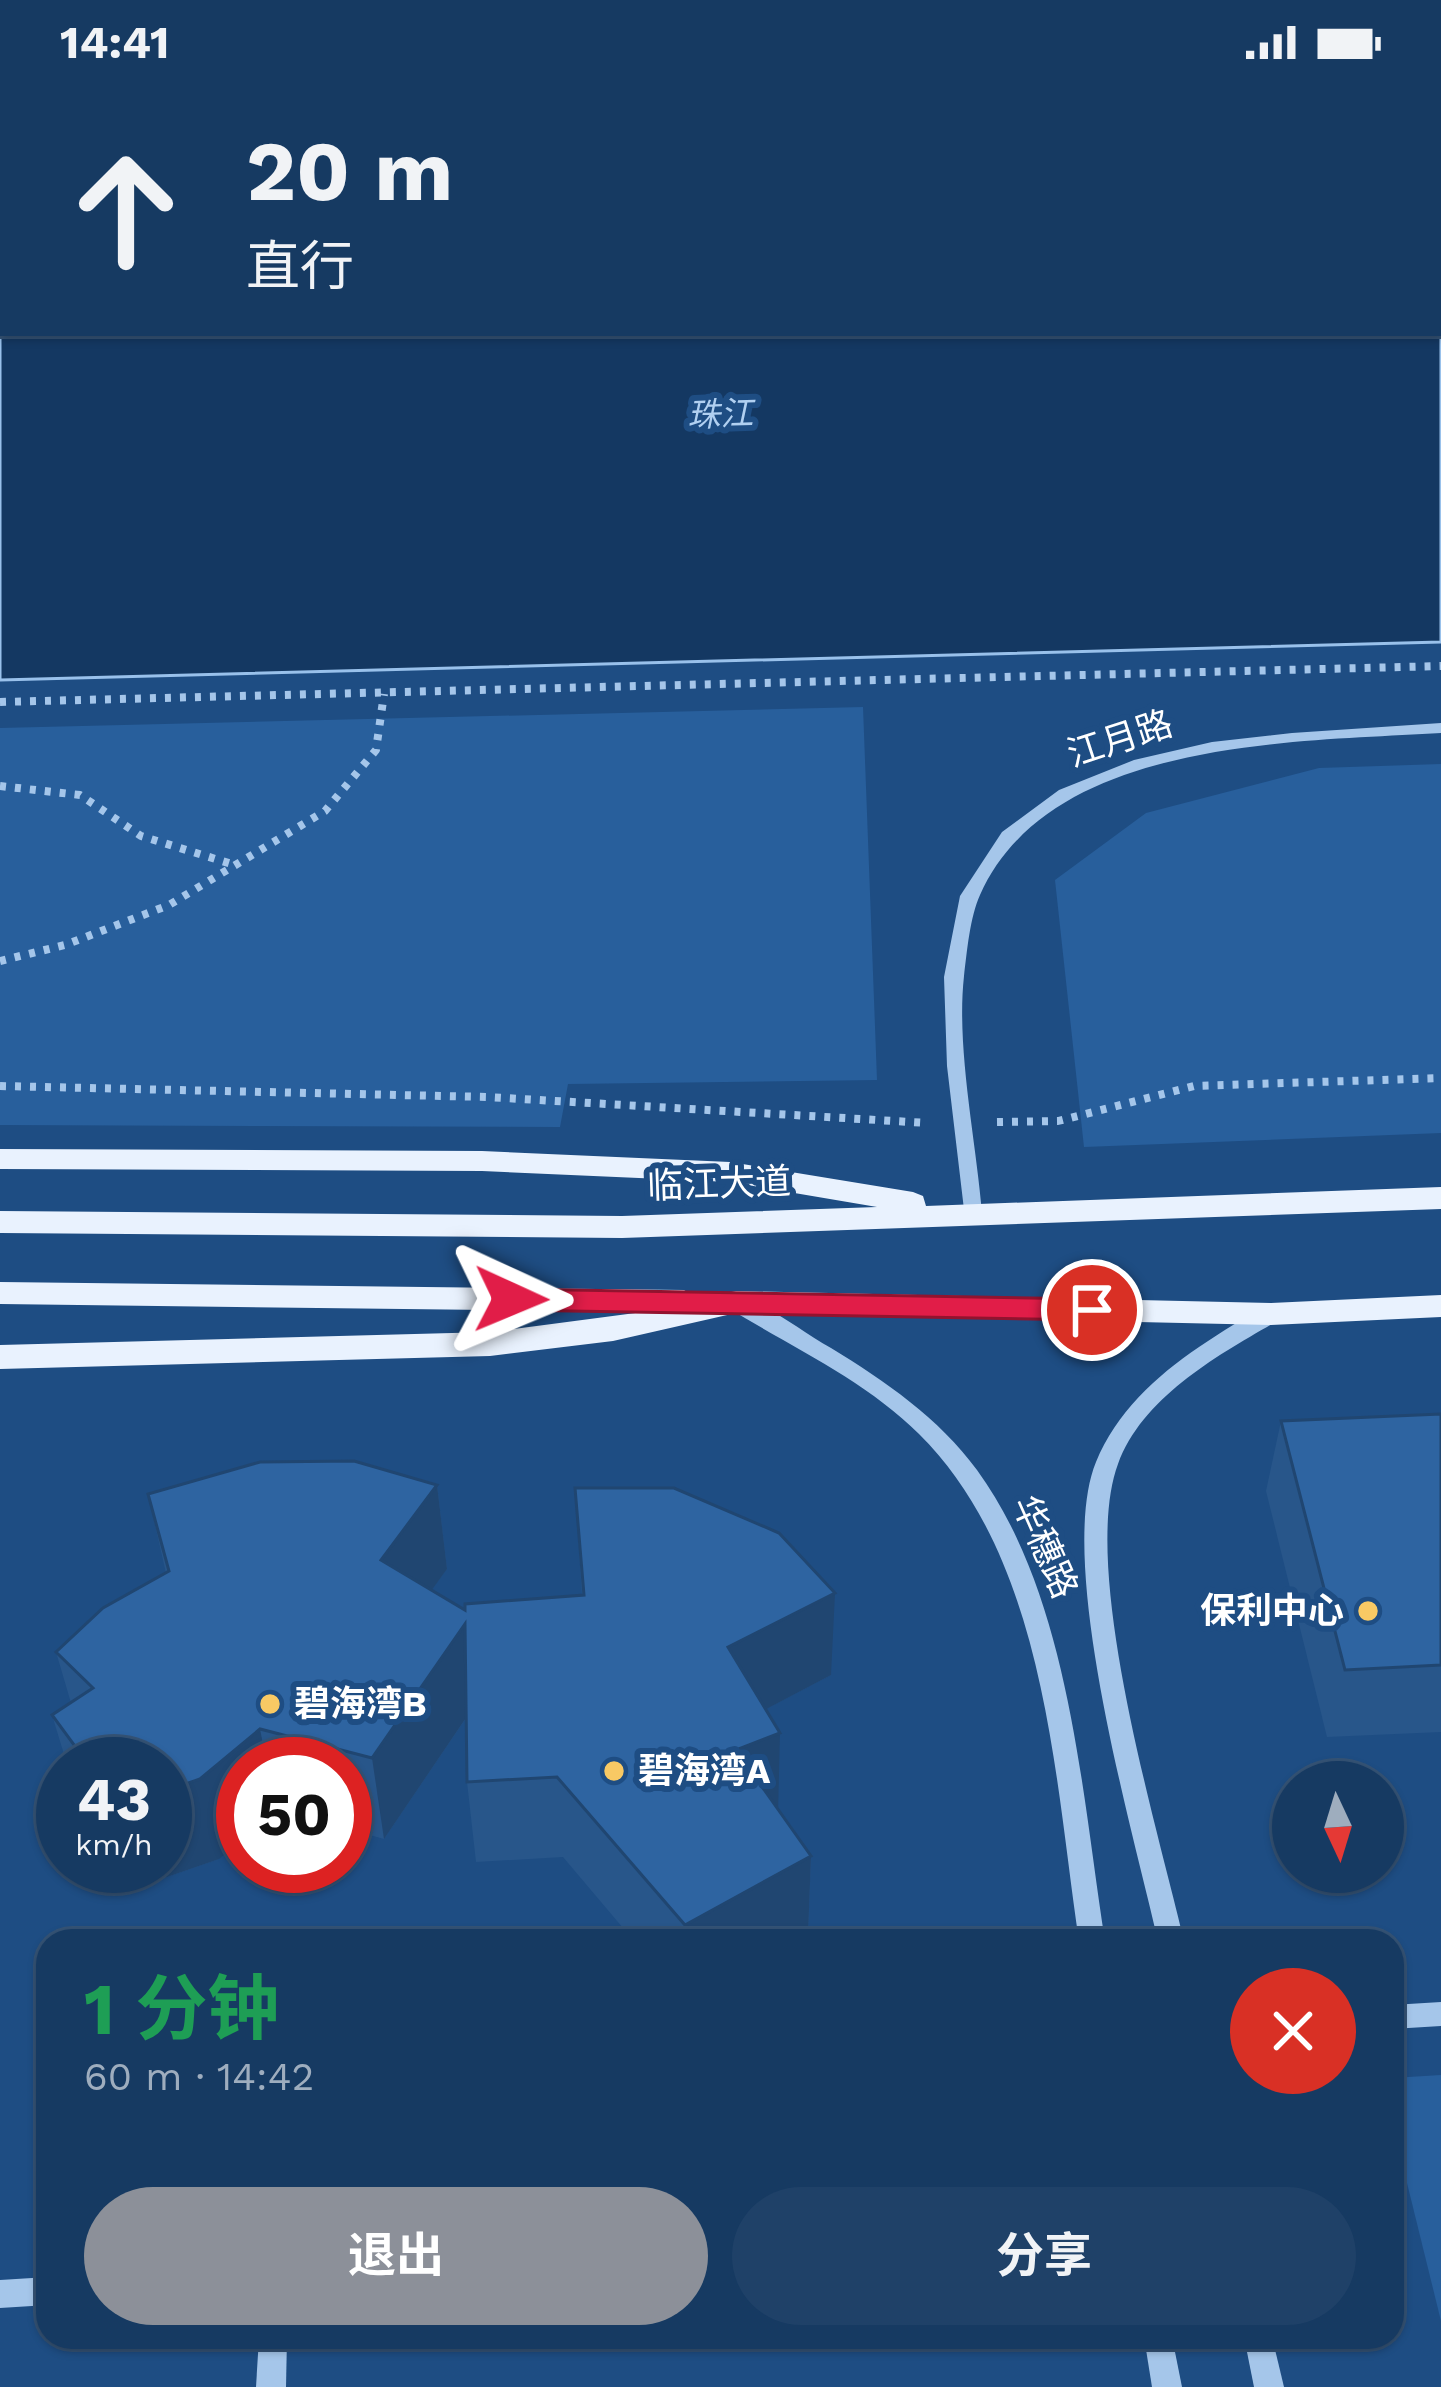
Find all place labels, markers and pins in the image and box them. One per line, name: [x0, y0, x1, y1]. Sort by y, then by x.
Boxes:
pin: [1041, 1259, 1143, 1361]
place label: 保利中心: [1200, 1590, 1344, 1632]
marker: 保利中心: [1355, 1598, 1381, 1624]
place label: 碧海湾B: [294, 1683, 427, 1725]
marker: 碧海湾B: [257, 1691, 283, 1717]
place label: 碧海湾A: [638, 1750, 771, 1792]
marker: 碧海湾A: [601, 1758, 627, 1784]

